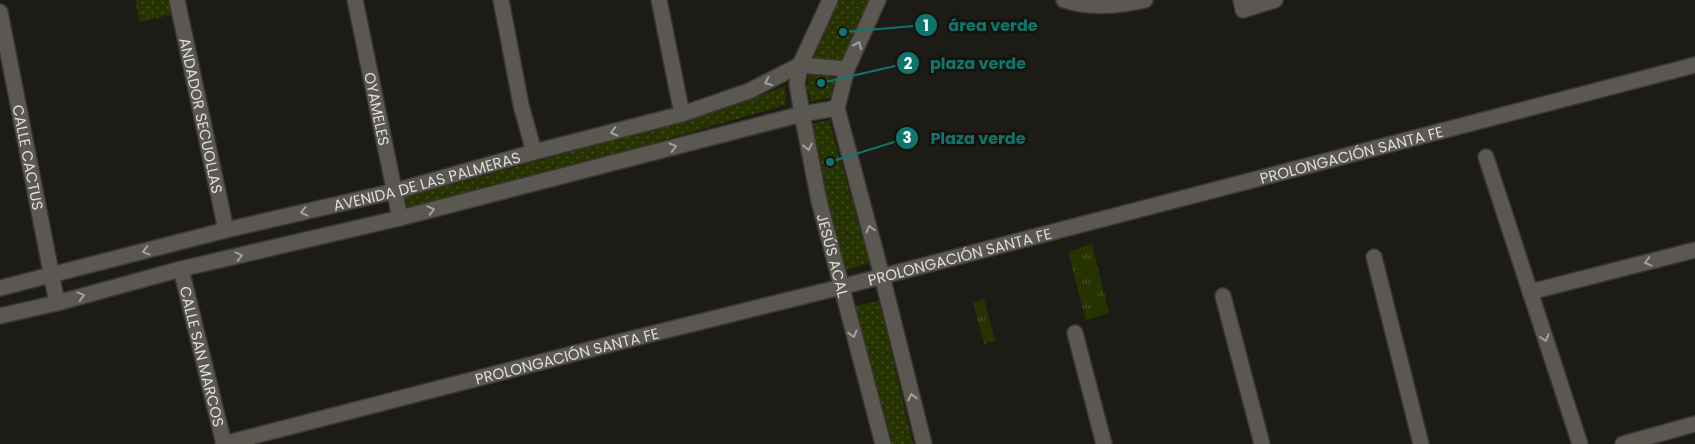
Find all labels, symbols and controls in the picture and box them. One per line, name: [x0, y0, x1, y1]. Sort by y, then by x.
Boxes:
callout: área verde: [914, 10, 1048, 41]
text: área verde: [948, 14, 1038, 37]
text: 1: [923, 15, 929, 36]
street label: ANDADOR SECUOLLAS: [175, 36, 228, 195]
one-way arrow: [851, 41, 862, 50]
callout: plaza verde: [895, 48, 1036, 79]
text: plaza verde: [930, 52, 1026, 75]
text: 2: [904, 53, 913, 74]
street label: OYAMELES: [360, 70, 395, 147]
one-way arrow: [764, 75, 773, 86]
street label: CALLE CACTUS: [8, 103, 49, 212]
street label: PROLONGACIÓN SANTA FE: [1257, 120, 1445, 188]
callout: Plaza verde: [895, 122, 1035, 153]
one-way arrow: [609, 126, 618, 137]
text: 3: [902, 127, 912, 148]
text: Plaza verde: [930, 127, 1026, 150]
one-way arrow: [668, 143, 676, 153]
one-way arrow: [803, 143, 813, 152]
street label: AVENIDA DE LAS PALMERAS: [331, 146, 523, 215]
one-way arrow: [299, 206, 308, 217]
one-way arrow: [426, 206, 434, 216]
street label: JESÚS ACAL: [812, 211, 854, 300]
street label: PROLONGACIÓN SANTA FE: [865, 222, 1053, 290]
one-way arrow: [865, 225, 875, 233]
one-way arrow: [142, 245, 151, 256]
one-way arrow: [234, 251, 243, 262]
one-way arrow: [1643, 256, 1652, 267]
street label: CALLE SAN MARCOS: [175, 284, 230, 429]
one-way arrow: [77, 292, 85, 302]
street label: PROLONGACIÓN SANTA FE: [473, 322, 661, 389]
one-way arrow: [848, 330, 858, 338]
one-way arrow: [1540, 334, 1550, 342]
one-way arrow: [907, 392, 918, 401]

